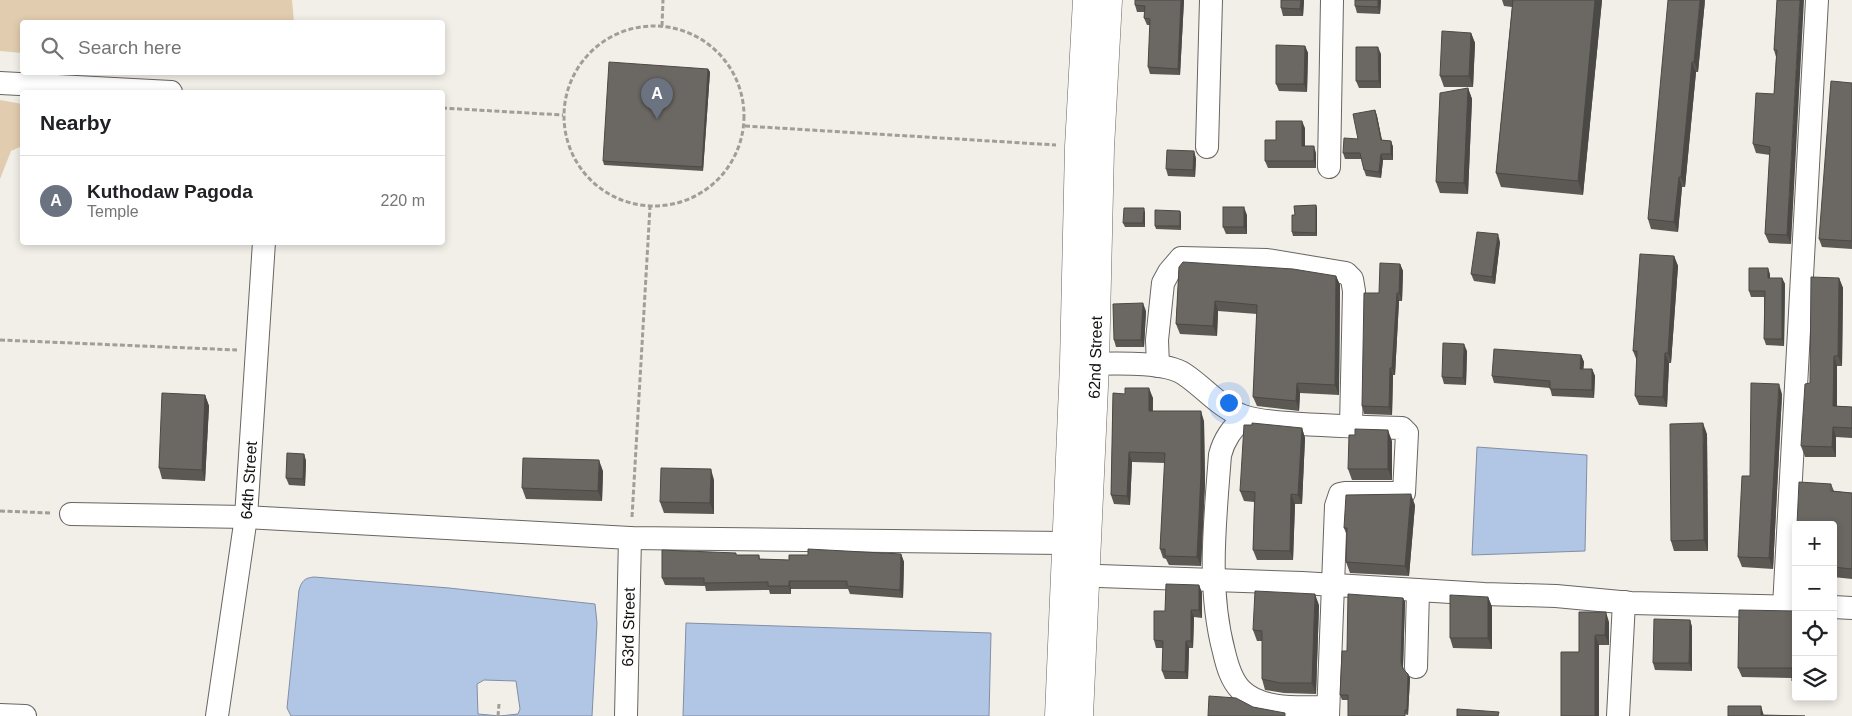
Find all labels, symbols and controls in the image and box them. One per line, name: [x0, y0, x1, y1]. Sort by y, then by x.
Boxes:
search box: [20, 20, 445, 75]
icon: search: [38, 34, 66, 62]
text: Search here: [78, 37, 182, 58]
pin: A: [641, 78, 673, 119]
text: Nearby: [40, 111, 111, 134]
text: Kuthodaw Pagoda: [87, 181, 253, 202]
text: A: [50, 192, 62, 209]
text: 220 m: [381, 192, 425, 209]
text: Temple: [87, 203, 139, 220]
street label: 62nd Street: [1085, 315, 1105, 399]
your location: [1216, 390, 1242, 416]
street label: 64th Street: [237, 440, 259, 520]
map controls: [1792, 521, 1837, 701]
button: +: [1792, 521, 1837, 566]
button: −: [1792, 566, 1837, 611]
street label: 63rd Street: [619, 587, 637, 667]
button: locate: [1792, 611, 1837, 656]
button: layers: [1792, 656, 1837, 701]

